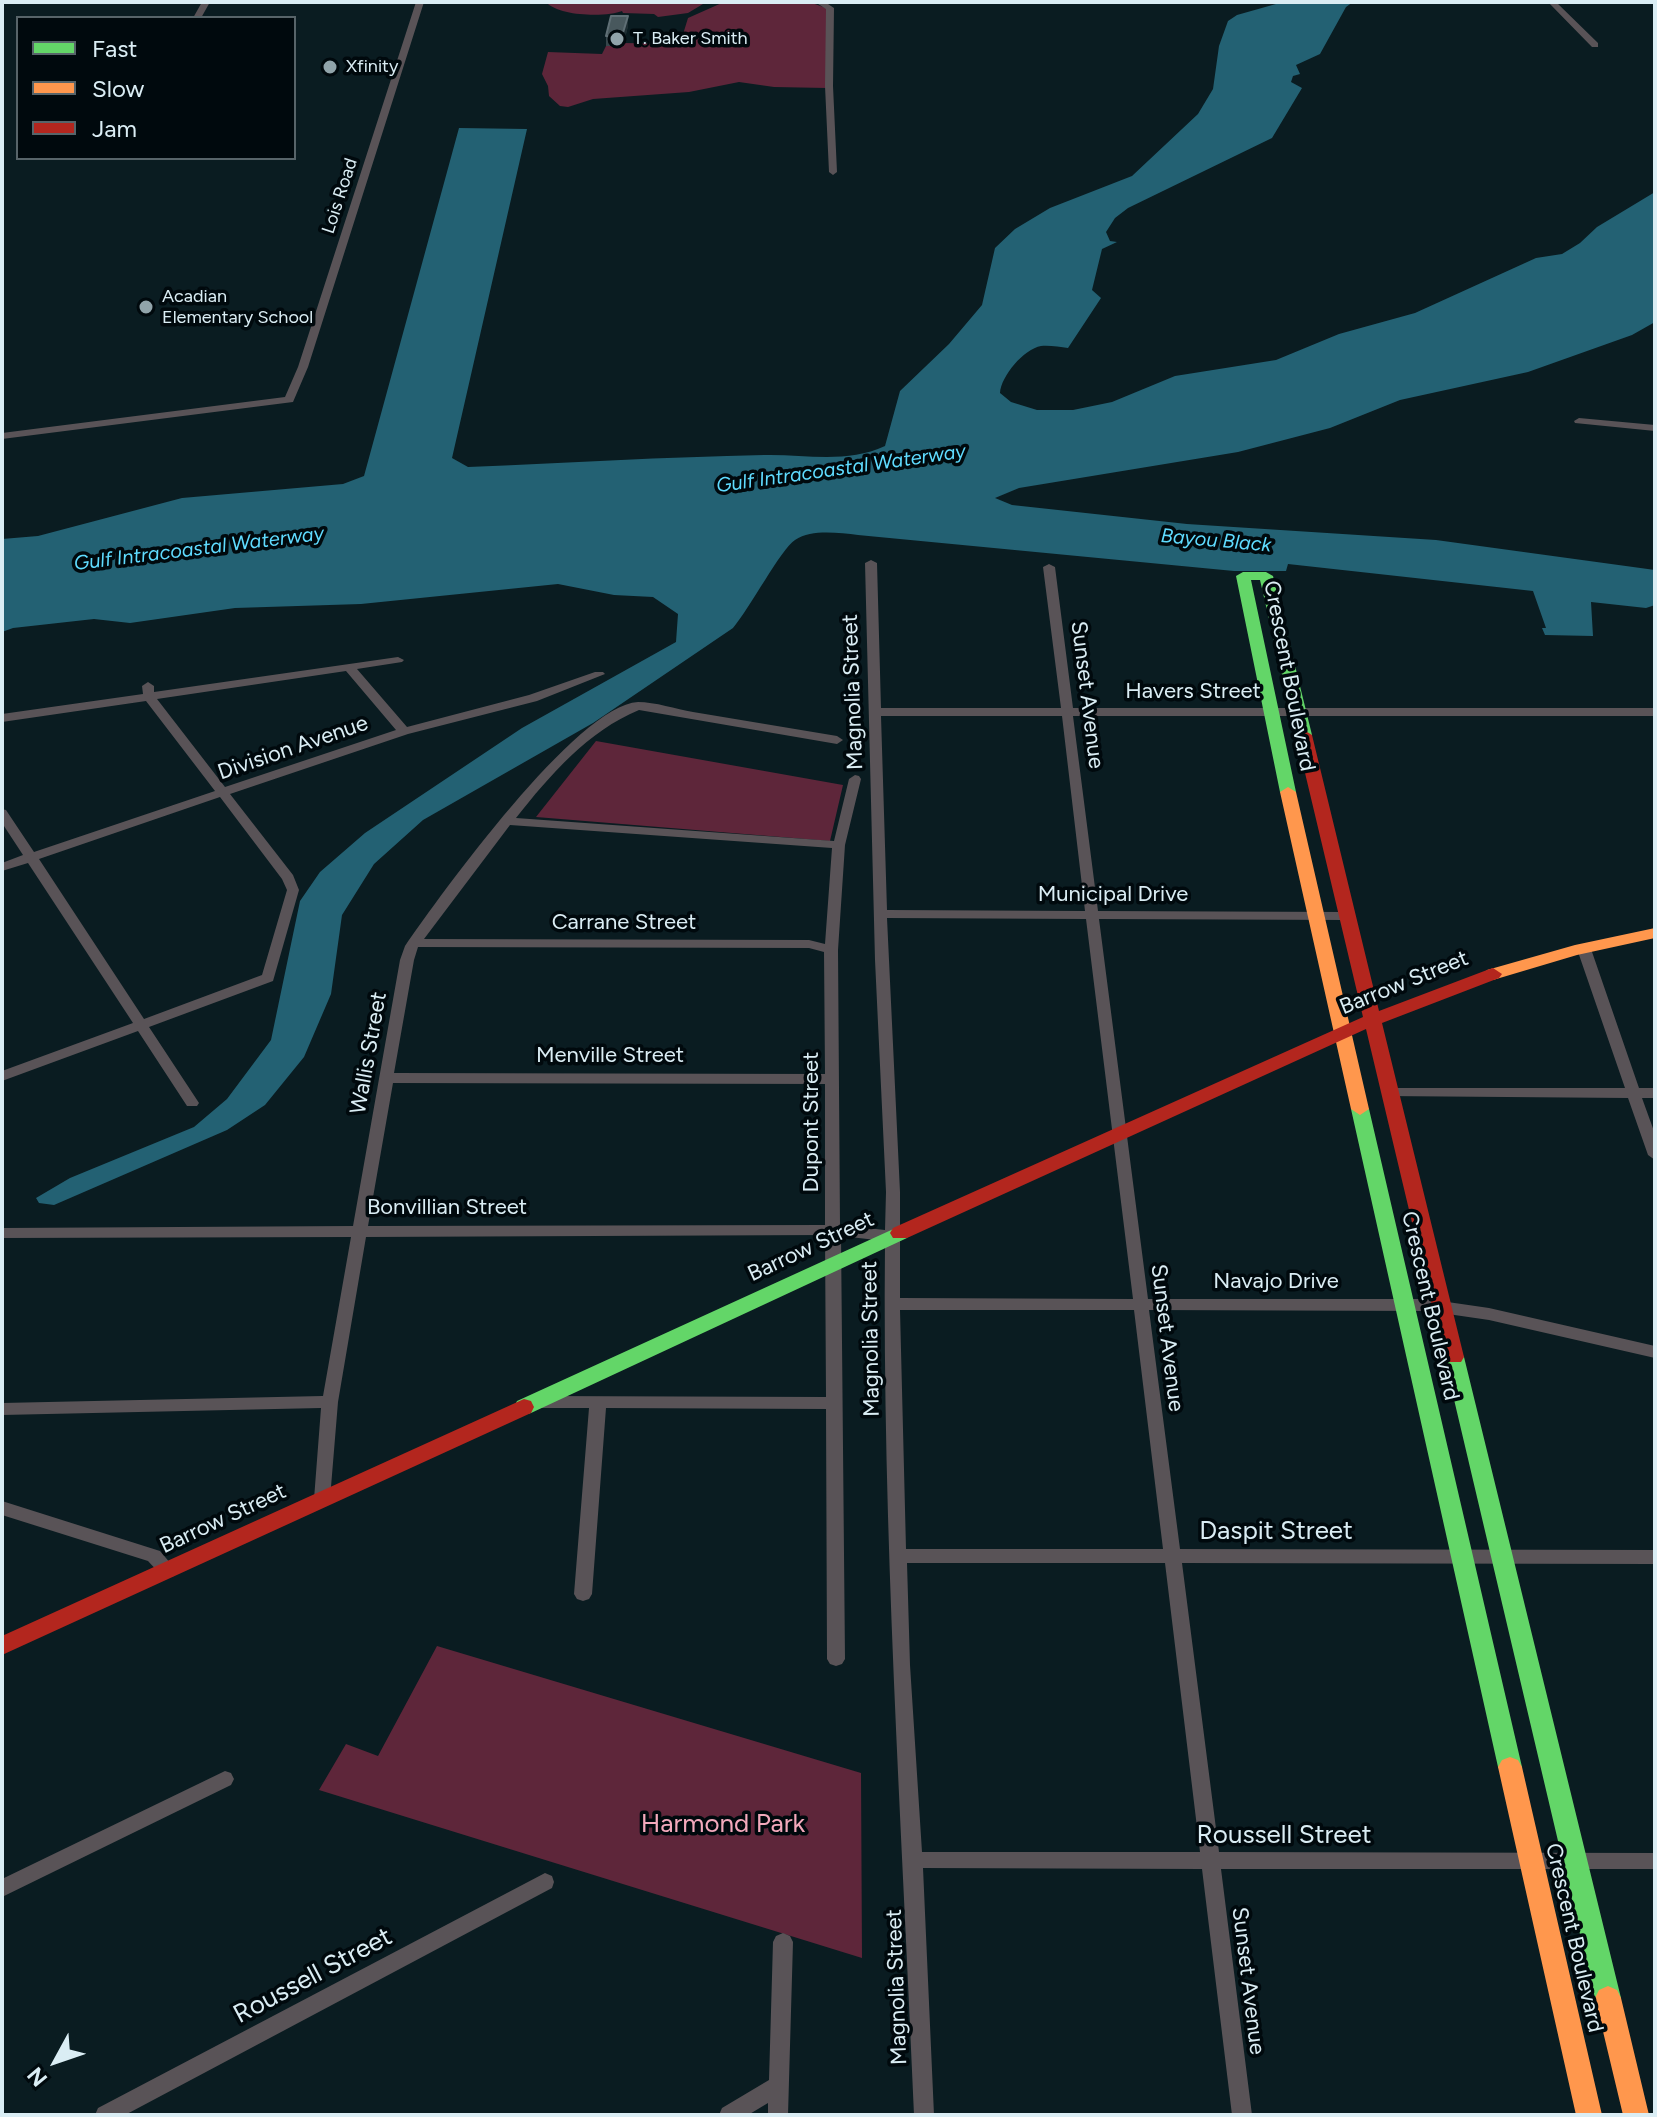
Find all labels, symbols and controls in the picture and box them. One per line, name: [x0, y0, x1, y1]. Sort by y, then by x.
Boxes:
legend: [16, 16, 296, 160]
place label: T. Baker Smith: [633, 28, 748, 50]
marker: T. Baker Smith: [608, 30, 626, 48]
text: Fast: [92, 34, 137, 63]
place label: Xfinity: [346, 56, 398, 78]
marker: Xfinity: [321, 58, 339, 76]
text: Slow: [92, 74, 144, 103]
text: Jam: [92, 114, 137, 143]
street label: Lois Road: [318, 155, 362, 237]
place label: Acadian Elementary School: [162, 286, 313, 328]
marker: Acadian Elementary School: [137, 298, 155, 316]
water label: Gulf Intracoastal Waterway: [715, 440, 967, 498]
water label: Gulf Intracoastal Waterway: [73, 522, 325, 576]
water label: Bayou Black: [1160, 524, 1272, 558]
street label: Crescent Boulevard: [1258, 579, 1320, 773]
street label: Magnolia Street: [837, 614, 869, 770]
street label: Sunset Avenue: [1065, 620, 1109, 770]
street label: Havers Street: [1125, 679, 1261, 705]
street label: Division Avenue: [214, 710, 372, 786]
street label: Municipal Drive: [1038, 882, 1188, 908]
street label: Carrane Street: [552, 910, 696, 936]
street label: Barrow Street: [1336, 945, 1472, 1021]
street label: Wallis Street: [345, 990, 393, 1116]
street label: Menville Street: [536, 1043, 684, 1069]
street label: Dupont Street: [799, 1052, 825, 1192]
street label: Bonvillian Street: [367, 1195, 527, 1221]
street label: Barrow Street: [744, 1206, 878, 1288]
street label: Crescent Boulevard: [1395, 1209, 1465, 1403]
street label: Magnolia Street: [856, 1261, 886, 1417]
street label: Sunset Avenue: [1145, 1263, 1189, 1413]
street label: Navajo Drive: [1213, 1269, 1339, 1295]
street label: Barrow Street: [156, 1478, 290, 1560]
street label: Daspit Street: [1199, 1515, 1353, 1547]
park label: Harmond Park: [641, 1808, 805, 1840]
street label: Roussell Street: [1197, 1819, 1371, 1851]
street label: Crescent Boulevard: [1539, 1841, 1609, 2035]
street label: Sunset Avenue: [1226, 1906, 1270, 2056]
street label: Magnolia Street: [881, 1909, 913, 2065]
street label: Roussell Street: [228, 1921, 398, 2031]
north arrow: [16, 2021, 96, 2101]
text: N: [21, 2062, 53, 2092]

